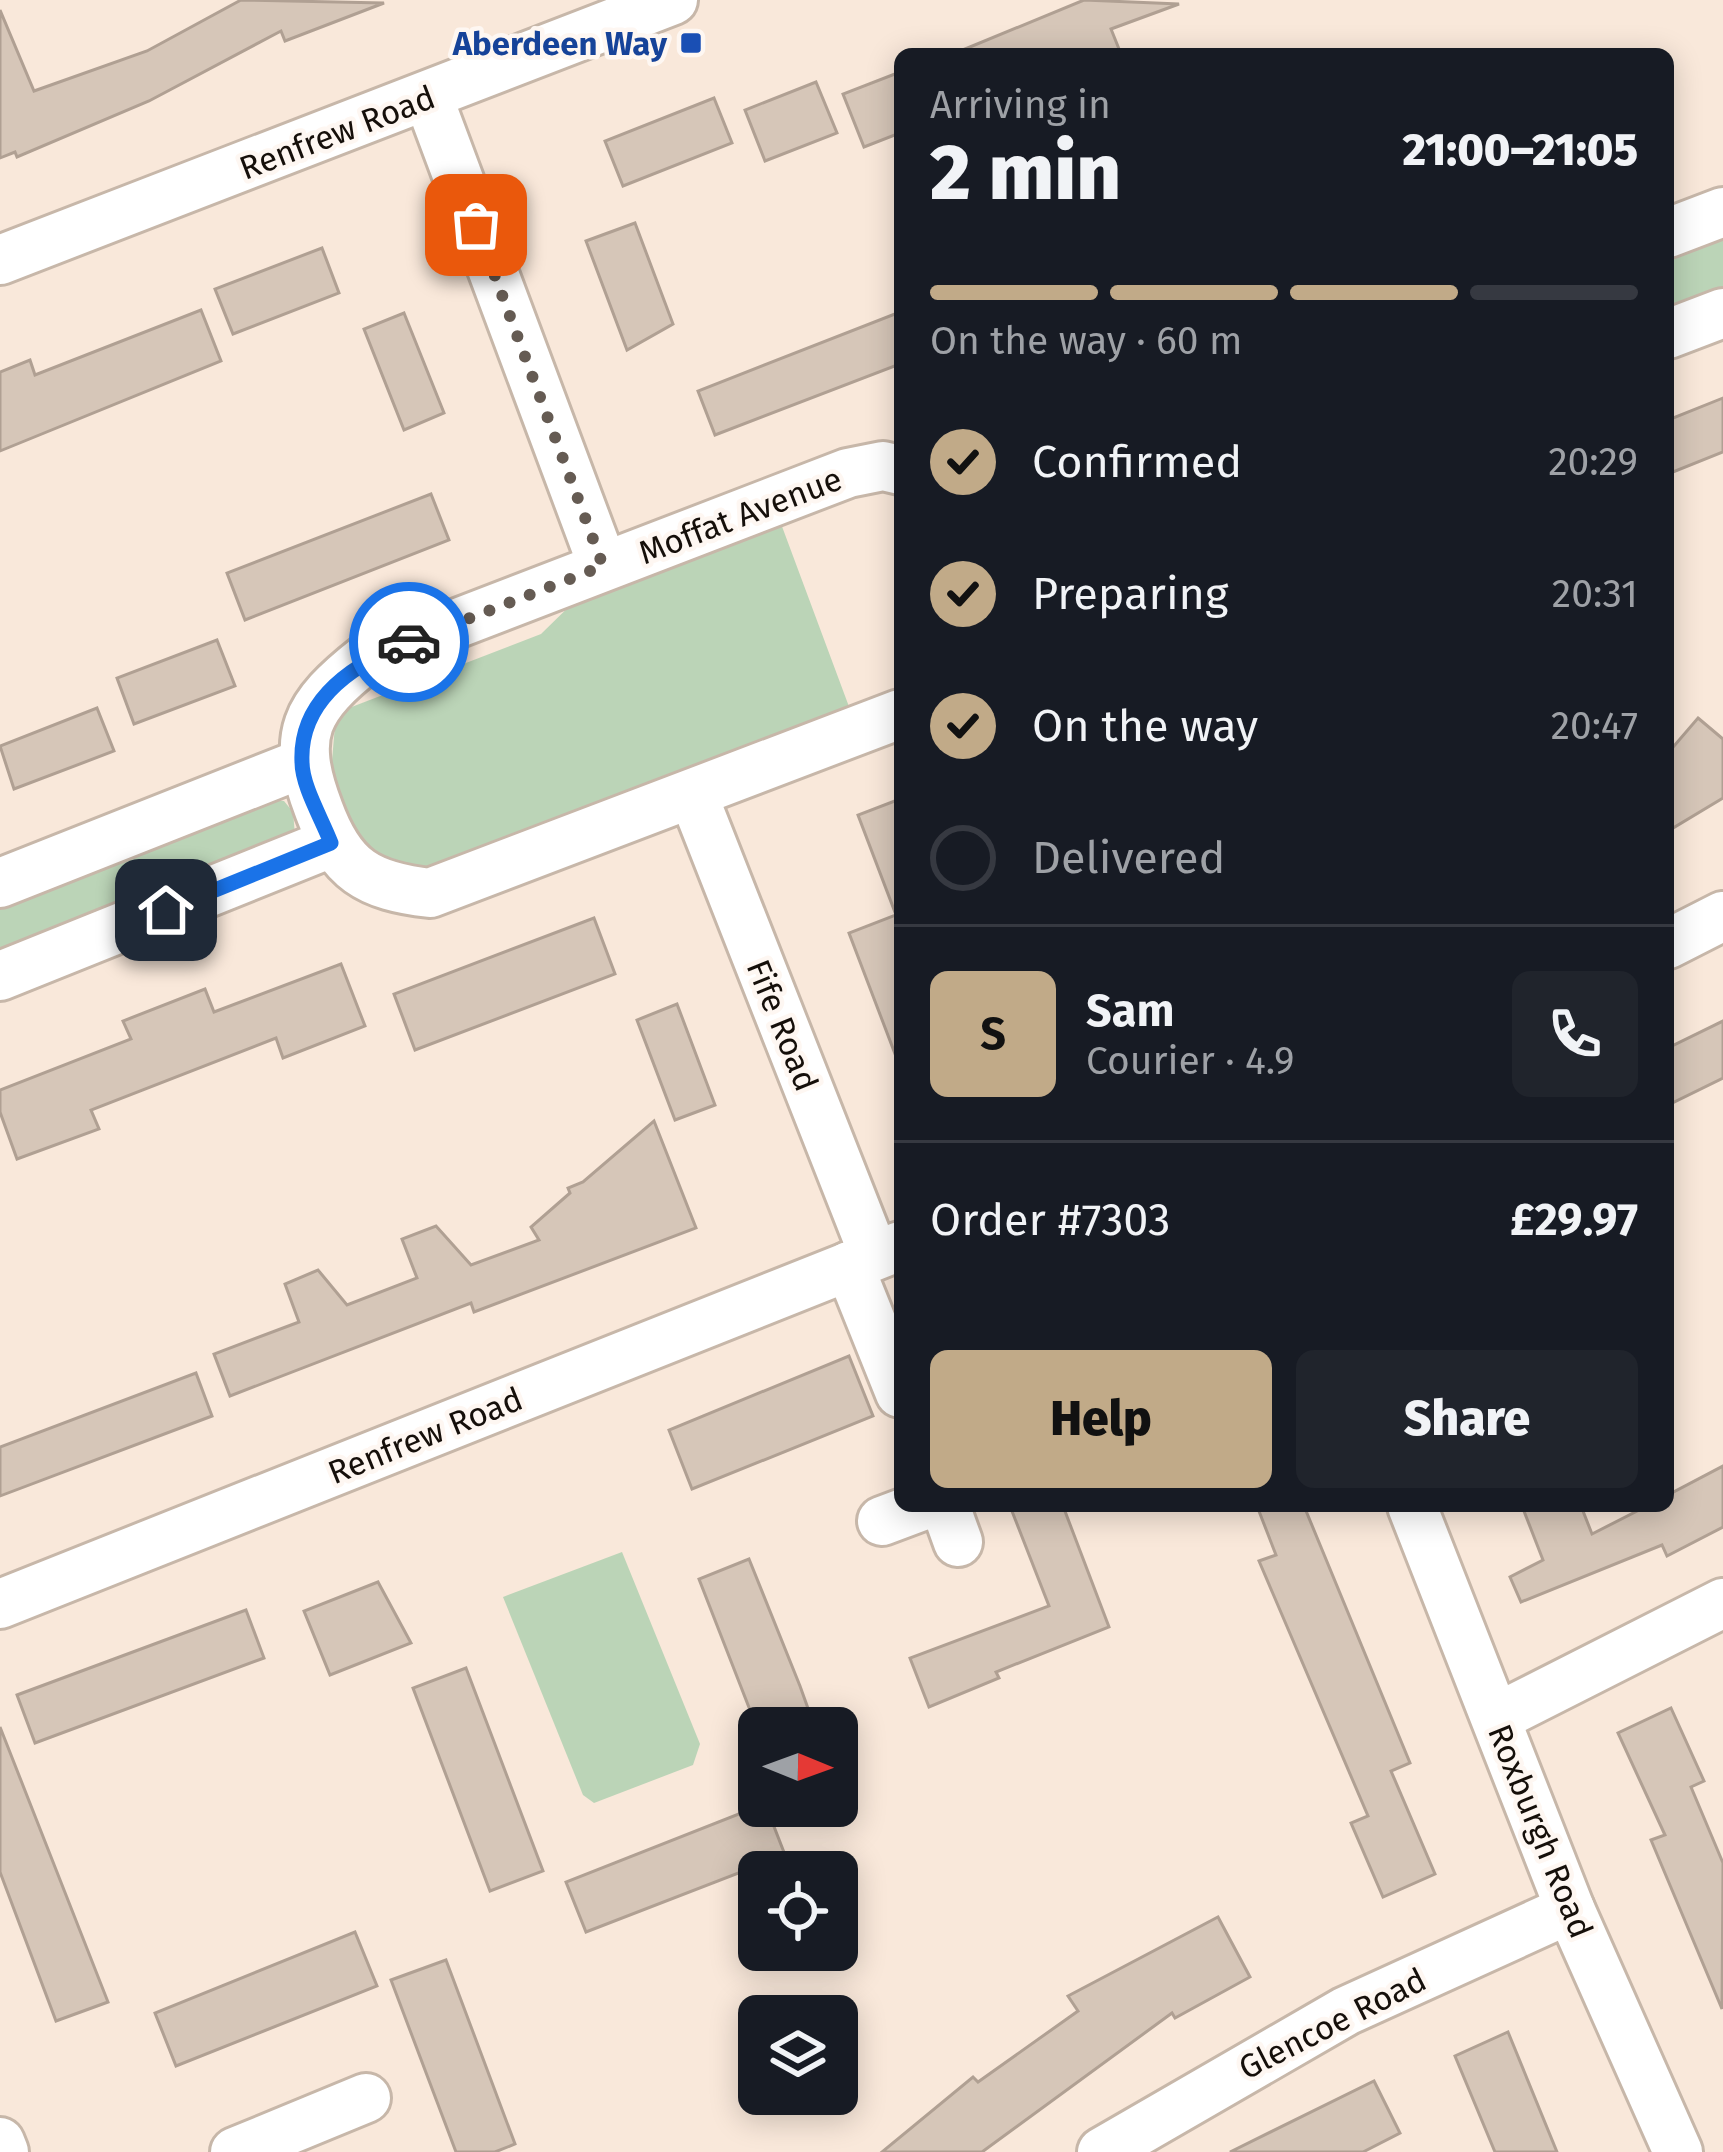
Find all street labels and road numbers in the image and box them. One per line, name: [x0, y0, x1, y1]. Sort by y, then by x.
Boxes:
street label: Renfrew Road: [234, 77, 441, 189]
street label: Moffat Avenue: [633, 459, 848, 573]
street label: Fife Road: [738, 954, 826, 1097]
street label: Renfrew Road: [322, 1379, 528, 1493]
street label: Roxburgh Road: [1479, 1719, 1601, 1944]
street label: Glencoe Road: [1232, 1960, 1433, 2088]

